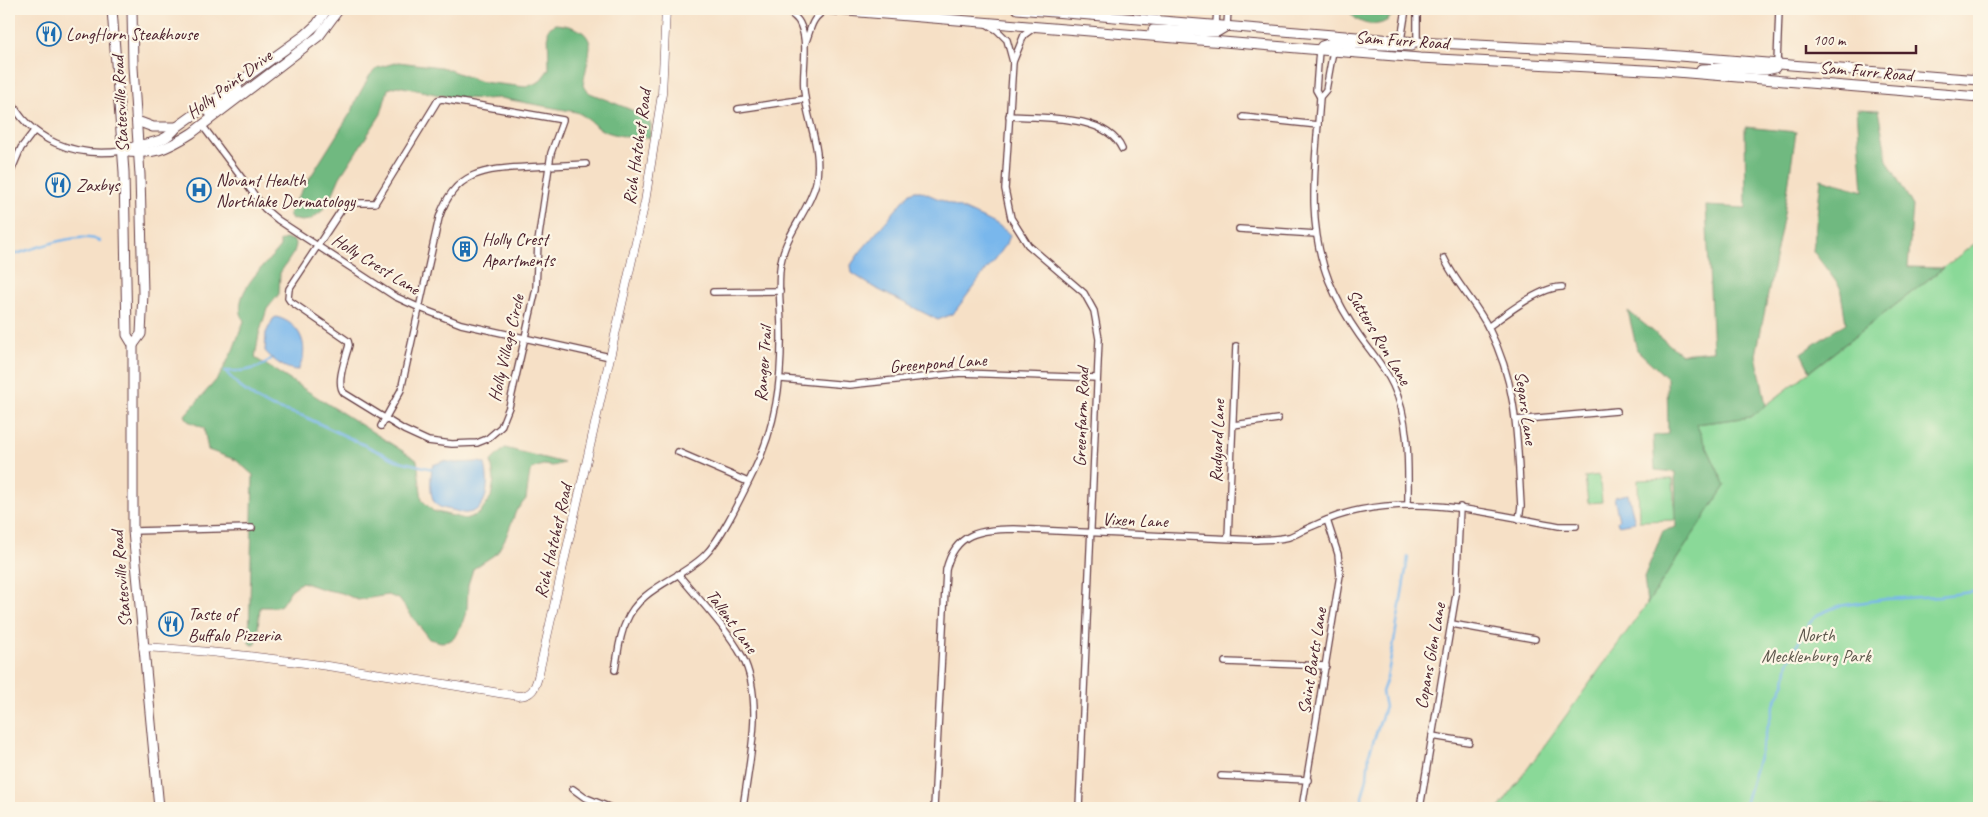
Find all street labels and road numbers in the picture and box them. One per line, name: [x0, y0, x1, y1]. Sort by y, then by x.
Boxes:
street label: Sam Furr Road: [1355, 26, 1452, 54]
street label: Holly Point Drive: [182, 44, 277, 123]
street label: Statesville Road: [106, 52, 134, 153]
street label: Sam Furr Road: [1819, 56, 1916, 86]
street label: Rich Hatchet Road: [618, 85, 656, 206]
street label: Holly Crest Lane: [328, 228, 425, 300]
street label: Sutters Run Lane: [1342, 285, 1417, 390]
street label: Holly Village Circle: [483, 291, 529, 404]
street label: Ranger Trail: [749, 323, 777, 402]
street label: Greenpond Lane: [889, 349, 988, 377]
street label: Greenfarm Road: [1068, 364, 1094, 467]
street label: Segars Lane: [1510, 370, 1542, 447]
street label: Rudyard Lane: [1205, 398, 1229, 483]
street label: Rich Hatchet Road: [529, 479, 577, 600]
street label: Vixen Lane: [1102, 508, 1169, 532]
street label: Statesville Road: [106, 527, 136, 628]
street label: Tallent Lane: [701, 585, 763, 658]
street label: Copans Glen Lane: [1410, 600, 1450, 711]
street label: Saint Barts Lane: [1293, 605, 1331, 716]

